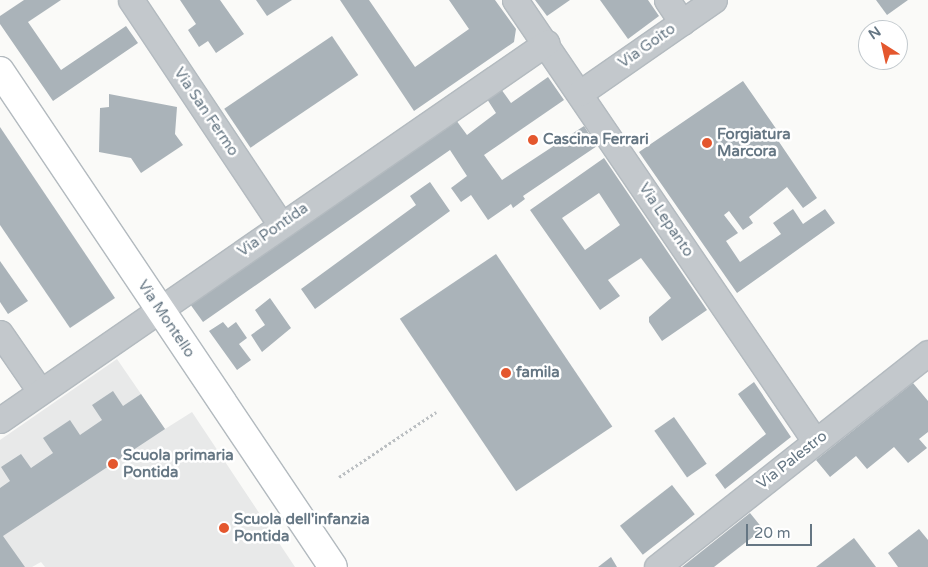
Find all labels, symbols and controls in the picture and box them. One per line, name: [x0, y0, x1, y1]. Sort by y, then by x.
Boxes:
street label: Via Goito: [615, 20, 679, 72]
north arrow: [858, 20, 908, 70]
text: N: [865, 23, 884, 43]
street label: Via San Fermo: [170, 64, 242, 160]
place label: Forgiatura Marcora: [717, 125, 791, 160]
place label: Cascina Ferrari: [543, 131, 649, 149]
marker: Cascina Ferrari: [527, 134, 539, 146]
marker: Forgiatura Marcora: [701, 137, 713, 149]
street label: Via Lepanto: [635, 180, 697, 260]
street label: Via Pontida: [234, 199, 312, 261]
street label: Via Montello: [134, 277, 198, 361]
place label: famila: [516, 364, 560, 382]
marker: famila: [500, 367, 512, 379]
street label: Via Palestro: [753, 427, 831, 493]
place label: Scuola primaria Pontida: [123, 446, 234, 481]
marker: Scuola primaria Pontida: [107, 458, 119, 470]
place label: Scuola dell'infanzia Pontida: [234, 510, 370, 545]
scale bar: [748, 514, 814, 546]
marker: Scuola dell'infanzia Pontida: [218, 522, 230, 534]
text: 20 m: [754, 524, 791, 542]

